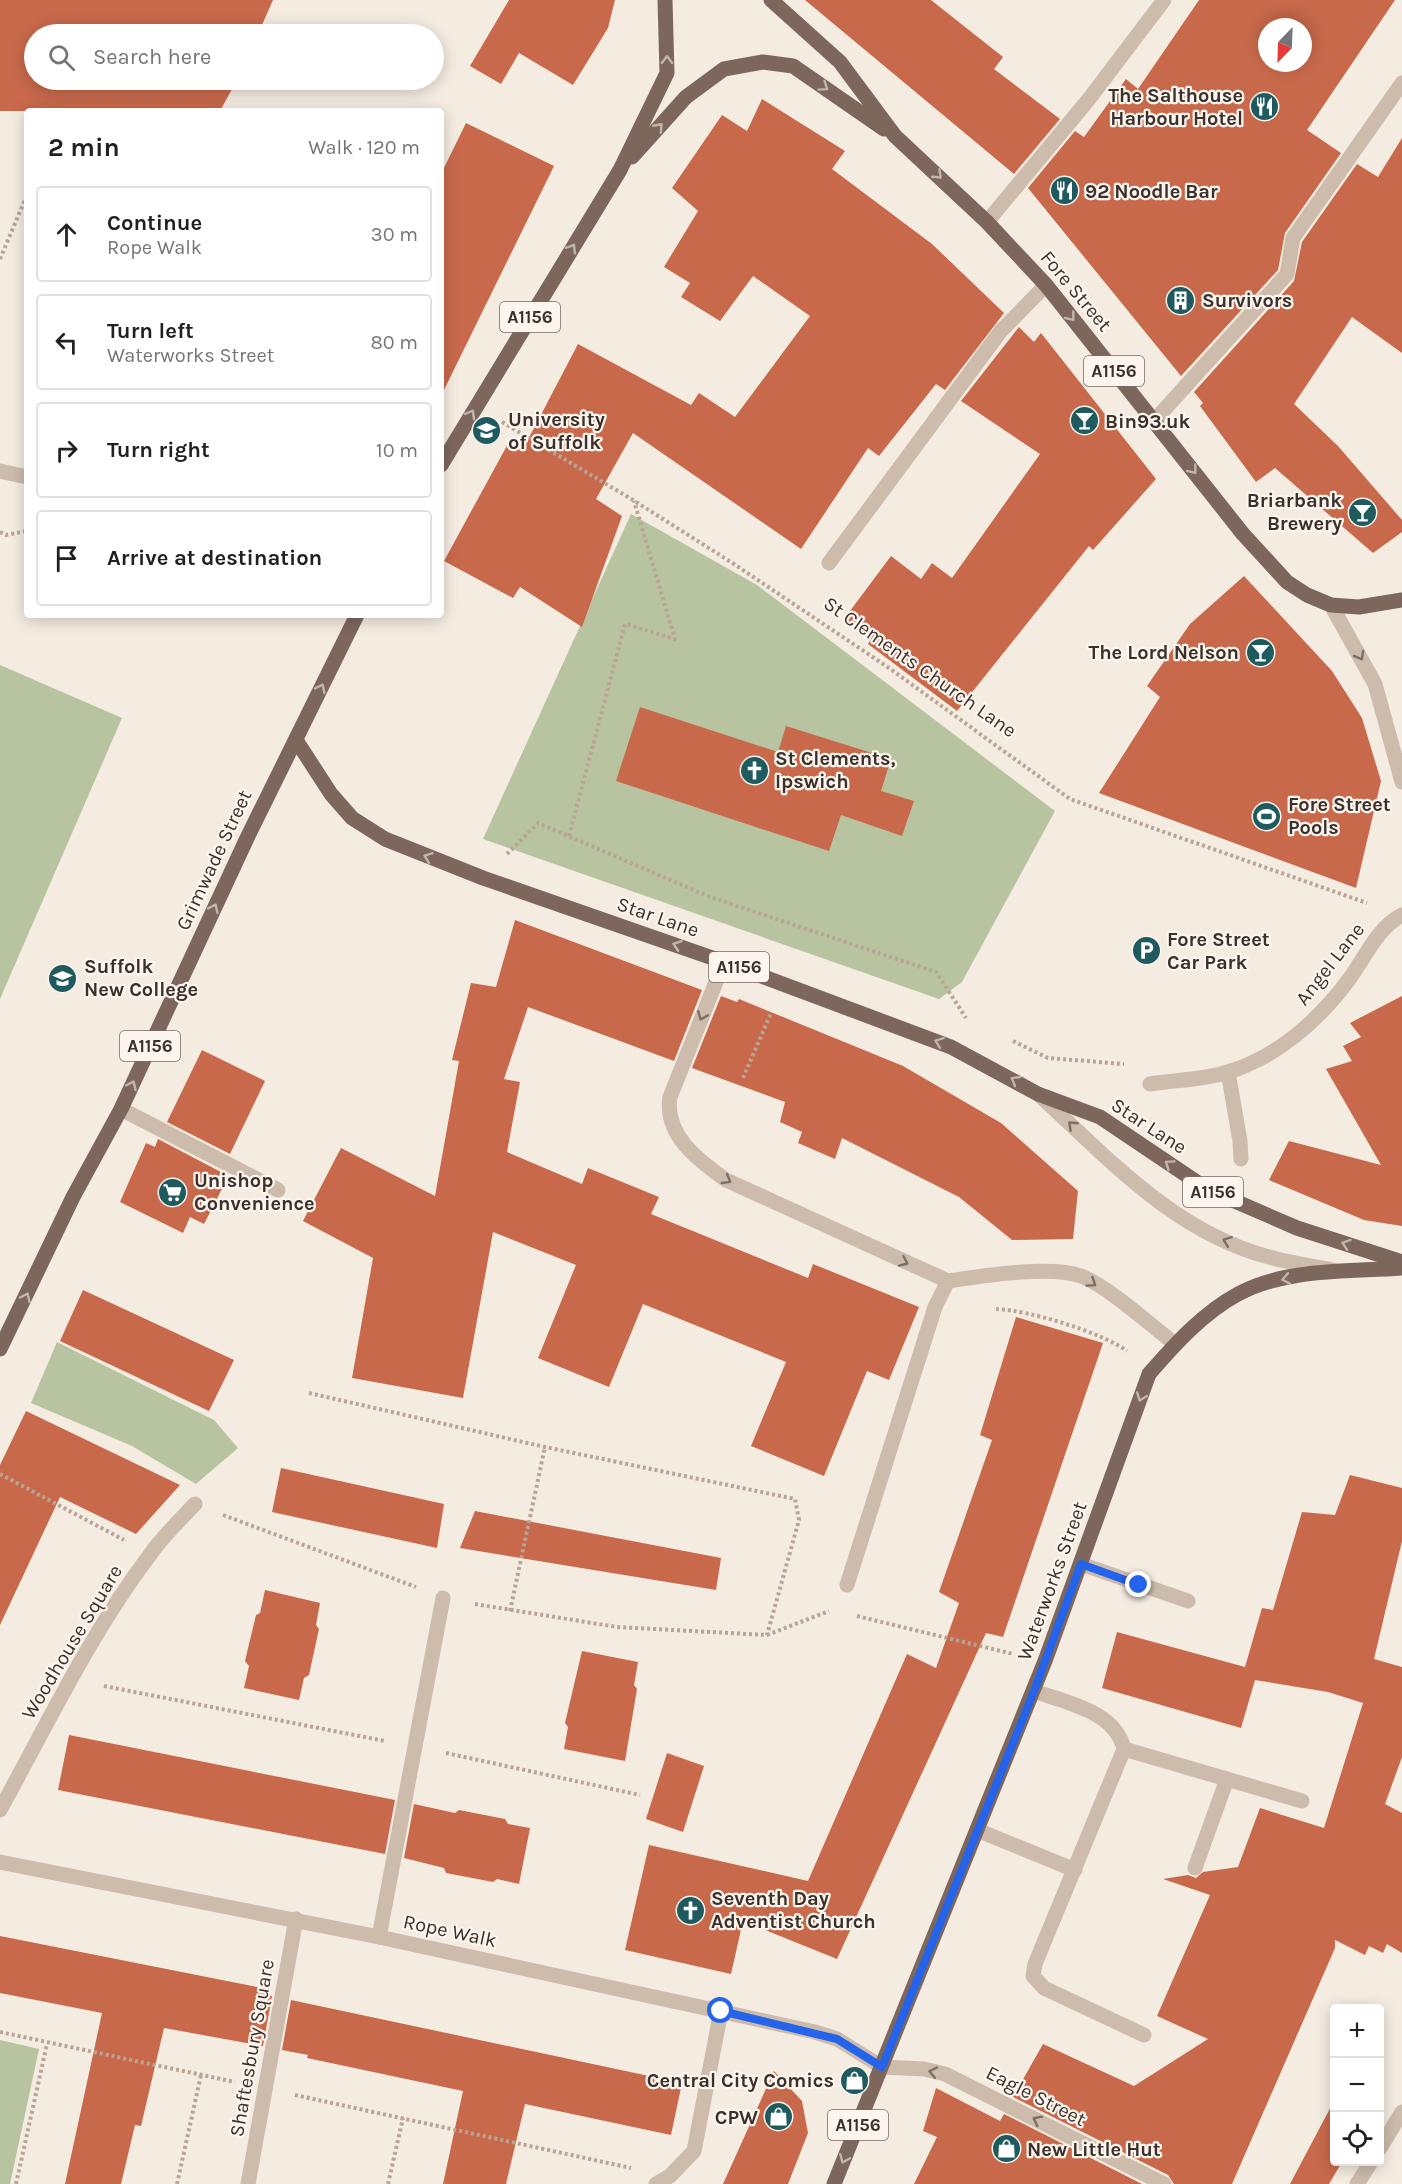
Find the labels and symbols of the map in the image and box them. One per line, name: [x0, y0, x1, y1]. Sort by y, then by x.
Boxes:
north arrow: [1258, 18, 1312, 72]
one-way arrow: [661, 55, 673, 64]
one-way arrow: [817, 80, 828, 91]
place label: The Salthouse Harbour Hotel: [1108, 84, 1243, 130]
restaurant icon: The Salthouse Harbour Hotel: [1248, 90, 1280, 122]
one-way arrow: [652, 123, 663, 134]
one-way arrow: [932, 168, 942, 179]
restaurant icon: 92 Noodle Bar: [1048, 175, 1080, 207]
place label: 92 Noodle Bar: [1085, 180, 1218, 203]
one-way arrow: [565, 244, 577, 254]
street label: Fore Street: [1036, 246, 1117, 336]
building icon: Survivors: [1165, 284, 1197, 316]
place label: Survivors: [1202, 289, 1292, 312]
road number: A1156: [500, 302, 560, 332]
one-way arrow: [1064, 311, 1075, 322]
road number: A1156: [1084, 356, 1144, 386]
bar icon: Bin93.uk: [1068, 405, 1100, 437]
place label: University of Suffolk: [508, 408, 605, 454]
one-way arrow: [463, 410, 475, 420]
place label: Bin93.uk: [1105, 410, 1190, 433]
school or university icon: University of Suffolk: [471, 415, 503, 447]
one-way arrow: [1185, 463, 1196, 474]
place label: Briarbank Brewery: [1247, 489, 1342, 535]
bar icon: Briarbank Brewery: [1347, 496, 1379, 528]
street label: St Clements Church Lane: [819, 592, 1021, 742]
bar icon: The Lord Nelson: [1244, 636, 1276, 668]
place label: The Lord Nelson: [1089, 641, 1239, 664]
one-way arrow: [1353, 649, 1365, 660]
one-way arrow: [314, 683, 326, 694]
place label: St Clements, Ipswich: [775, 747, 896, 793]
church icon: St Clements, Ipswich: [738, 754, 770, 786]
street label: Grimwade Street: [171, 786, 257, 934]
place label: Fore Street Pools: [1288, 793, 1391, 839]
sports icon: Fore Street Pools: [1251, 800, 1283, 832]
one-way arrow: [424, 852, 434, 865]
street label: Star Lane: [614, 892, 702, 942]
one-way arrow: [207, 903, 219, 914]
street label: Angel Lane: [1291, 918, 1369, 1010]
place label: Fore Street Car Park: [1167, 928, 1270, 974]
parking icon: Fore Street Car Park: [1130, 934, 1162, 966]
one-way arrow: [672, 940, 683, 953]
road number: A1156: [709, 952, 769, 982]
place label: Suffolk New College: [84, 955, 198, 1001]
school or university icon: Suffolk New College: [47, 962, 79, 994]
one-way arrow: [697, 1010, 709, 1021]
road number: A1156: [120, 1031, 180, 1061]
one-way arrow: [934, 1037, 945, 1049]
one-way arrow: [1011, 1076, 1021, 1087]
one-way arrow: [125, 1080, 137, 1091]
street label: Star Lane: [1107, 1093, 1191, 1159]
one-way arrow: [1069, 1122, 1080, 1133]
one-way arrow: [1165, 1161, 1176, 1172]
place label: Unishop Convenience: [194, 1169, 315, 1215]
one-way arrow: [721, 1173, 731, 1184]
supermarket icon: Unishop Convenience: [157, 1176, 189, 1208]
road number: A1156: [1183, 1177, 1243, 1207]
one-way arrow: [1223, 1236, 1234, 1248]
one-way arrow: [1341, 1239, 1352, 1251]
one-way arrow: [898, 1254, 909, 1266]
one-way arrow: [1282, 1272, 1292, 1285]
one-way arrow: [1085, 1276, 1096, 1287]
one-way arrow: [18, 1292, 30, 1303]
one-way arrow: [1136, 1391, 1149, 1401]
street label: Waterworks Street: [1013, 1498, 1092, 1664]
street label: Woodhouse Square: [17, 1561, 127, 1723]
route end: [1125, 1571, 1151, 1597]
place label: Seventh Day Adventist Church: [711, 1887, 876, 1933]
church icon: Seventh Day Adventist Church: [674, 1894, 706, 1926]
street label: Rope Walk: [401, 1910, 499, 1952]
street label: Shaftesbury Square: [225, 1957, 279, 2139]
route start: [707, 1997, 733, 2023]
street label: Eagle Street: [982, 2061, 1090, 2131]
shop icon: Central City Comics: [839, 2064, 871, 2096]
one-way arrow: [928, 2066, 938, 2079]
place label: Central City Comics: [647, 2069, 834, 2092]
shop icon: CPW: [763, 2101, 795, 2133]
place label: CPW: [715, 2106, 758, 2129]
road number: A1156: [828, 2110, 888, 2140]
one-way arrow: [1033, 2116, 1043, 2127]
shop icon: New Little Hut: [990, 2133, 1022, 2165]
place label: New Little Hut: [1027, 2138, 1161, 2161]
one-way arrow: [839, 2153, 851, 2164]

